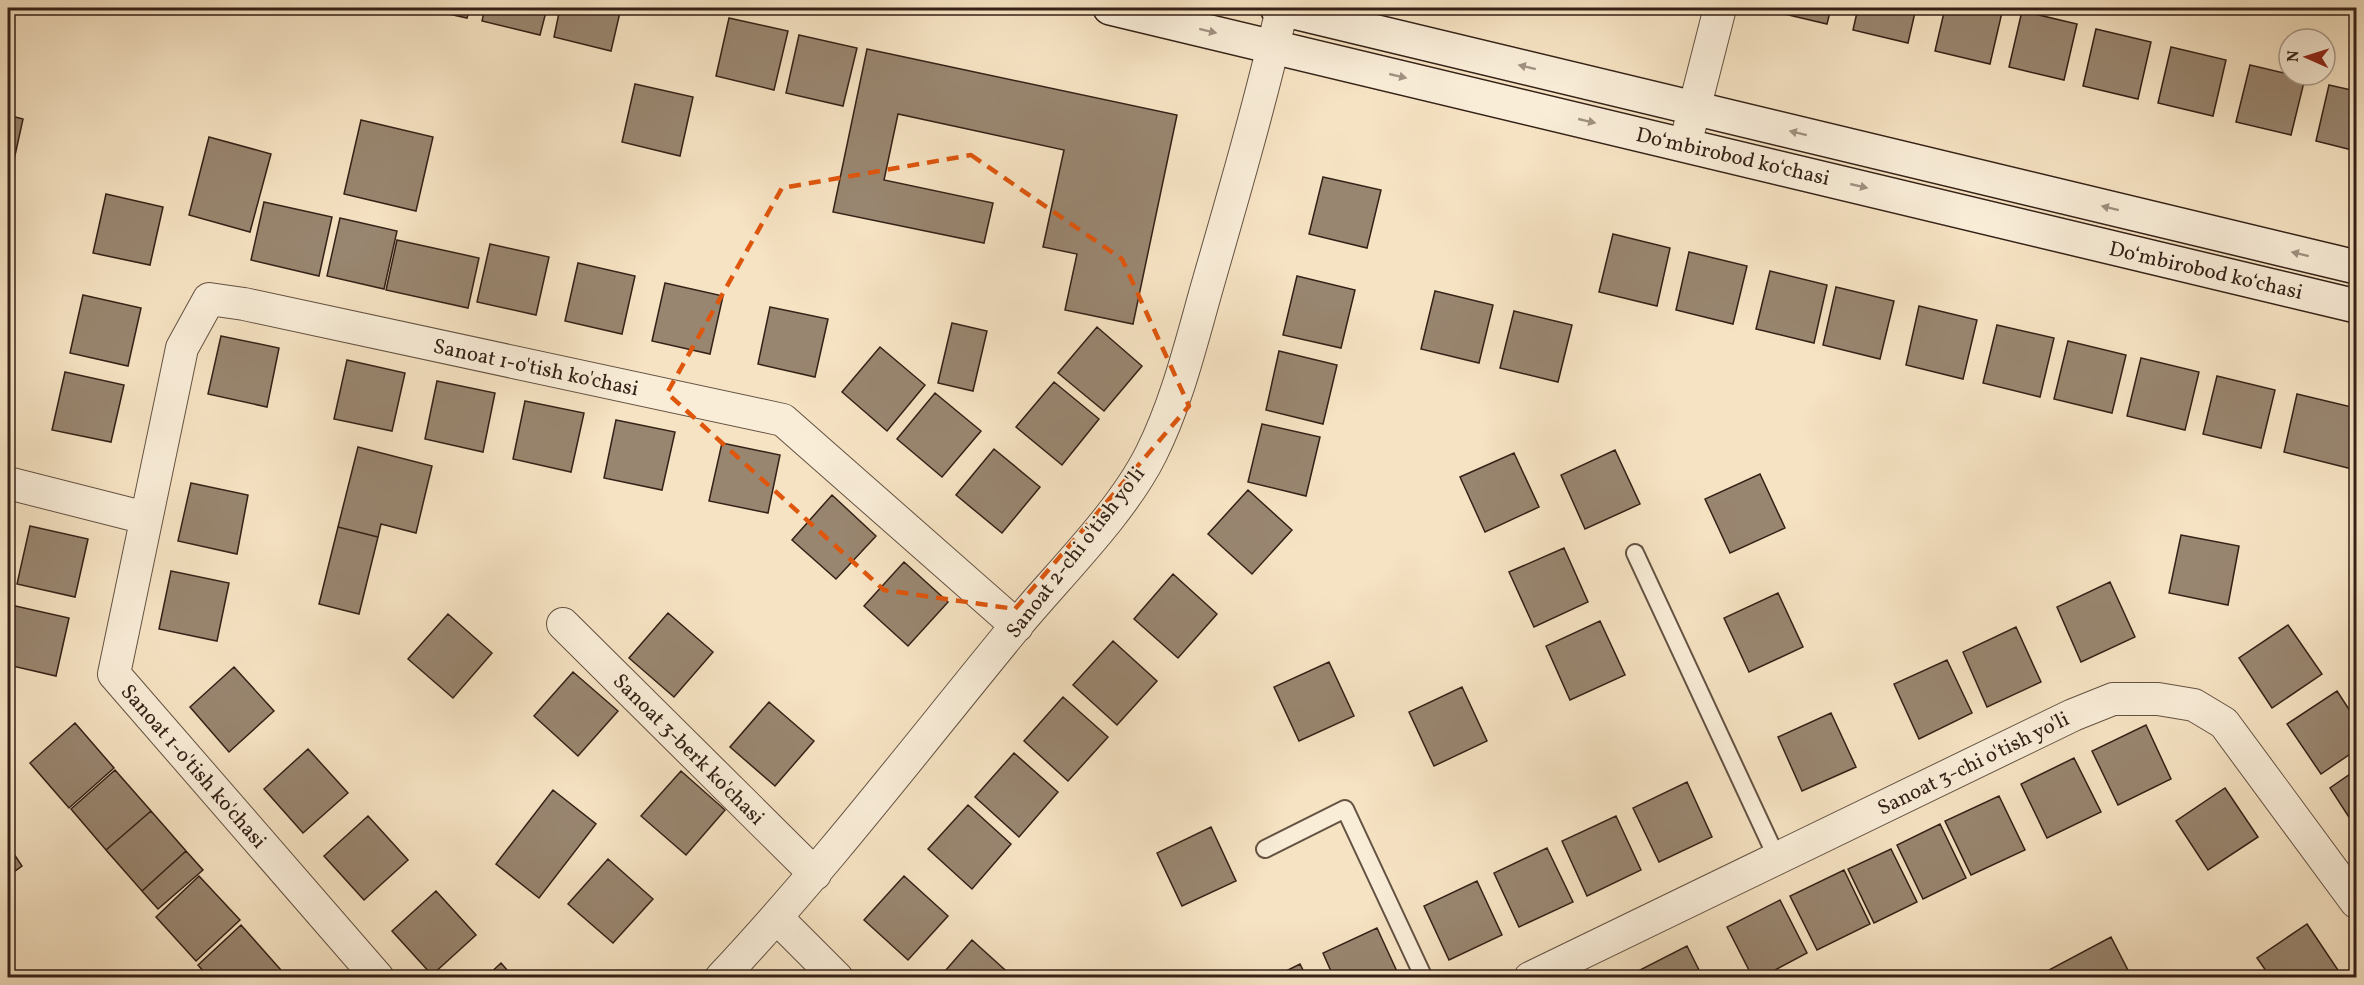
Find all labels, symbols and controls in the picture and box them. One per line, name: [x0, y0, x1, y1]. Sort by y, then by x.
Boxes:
one-way arrow: [1199, 27, 1218, 36]
north arrow: [2277, 27, 2337, 87]
text: N: [2283, 50, 2305, 63]
one-way arrow: [1518, 62, 1536, 72]
one-way arrow: [1388, 72, 1407, 82]
one-way arrow: [1578, 117, 1597, 127]
street label: Doʻmbirobod koʻchasi: [1633, 121, 1832, 194]
one-way arrow: [1789, 127, 1807, 137]
one-way arrow: [1849, 182, 1868, 192]
one-way arrow: [2100, 203, 2119, 212]
street label: Doʻmbirobod koʻchasi: [2106, 235, 2305, 308]
one-way arrow: [2290, 248, 2309, 258]
street label: Sanoat 1-o'tish ko'chasi: [430, 333, 641, 404]
street label: Sanoat 2-chi o'tish yo'li: [1000, 461, 1152, 645]
street label: Sanoat 3-berk ko'chasi: [606, 668, 770, 832]
street label: Sanoat 1-o'tish ko'chasi: [113, 679, 272, 855]
street label: Sanoat 3-chi o'tish yo'li: [1873, 705, 2074, 823]

